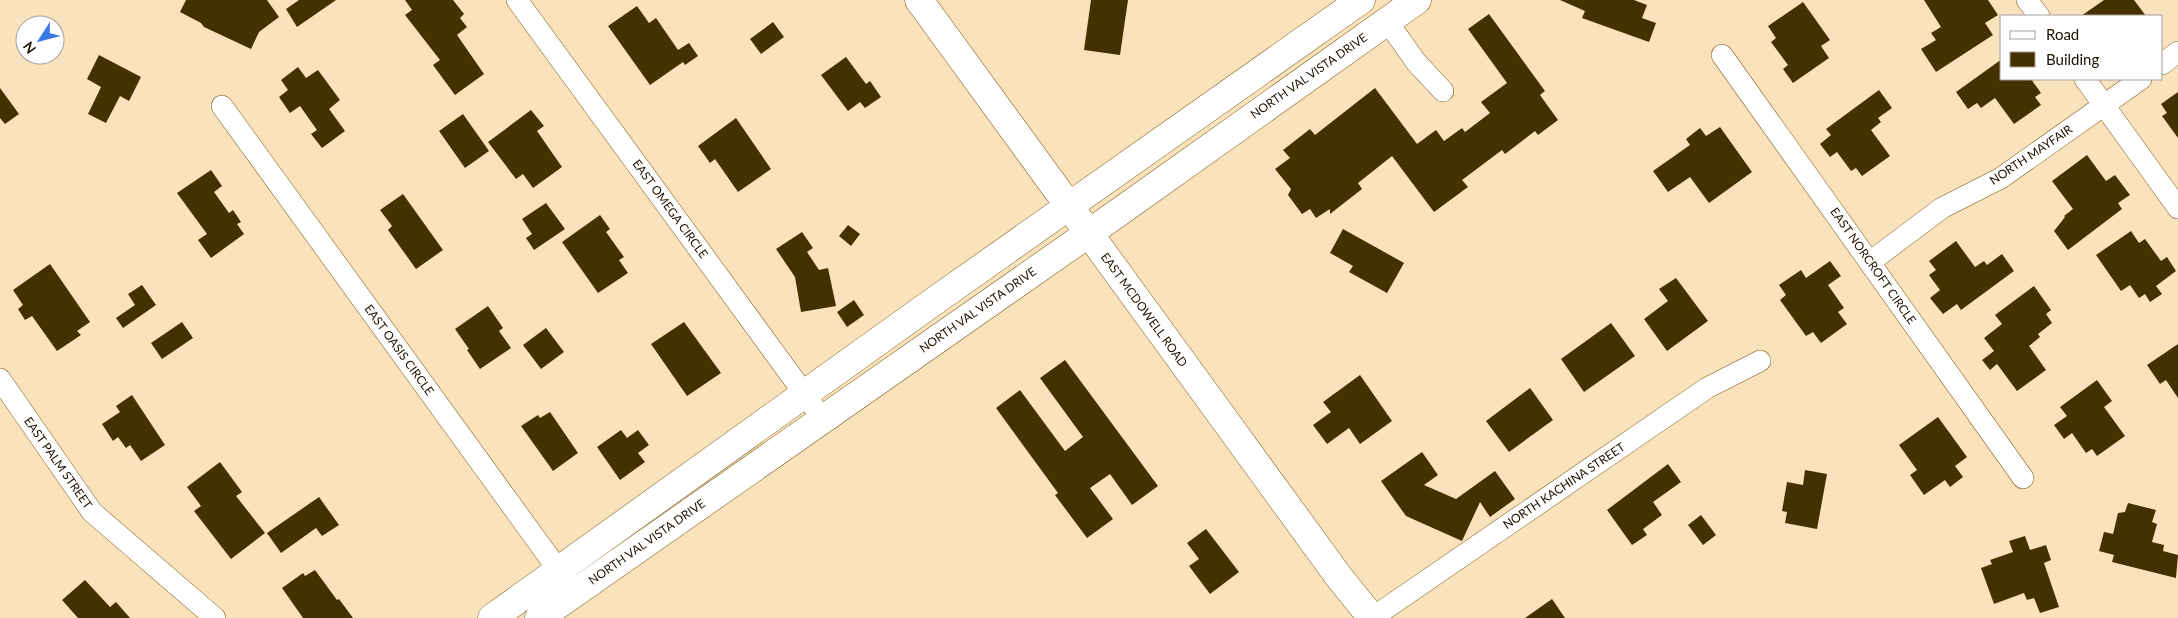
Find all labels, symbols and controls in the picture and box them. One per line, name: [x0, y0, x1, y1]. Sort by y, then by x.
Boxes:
north arrow: [15, 15, 65, 65]
legend: [2000, 15, 2163, 80]
text: Road: [2046, 25, 2079, 43]
street label: NORTH VAL VISTA DRIVE: [1247, 30, 1370, 122]
text: N: [19, 39, 39, 57]
text: Building: [2046, 50, 2099, 68]
street label: NORTH MAYFAIR: [1987, 121, 2075, 188]
street label: EAST OMEGA CIRCLE: [630, 156, 711, 261]
street label: EAST NORCROFT CIRCLE: [1827, 204, 1919, 327]
street label: EAST MCDOWELL ROAD: [1098, 250, 1191, 370]
street label: NORTH VAL VISTA DRIVE: [916, 264, 1039, 356]
street label: EAST OASIS CIRCLE: [362, 302, 437, 398]
street label: EAST PALM STREET: [21, 414, 96, 511]
street label: NORTH KACHINA STREET: [1500, 439, 1627, 532]
street label: NORTH VAL VISTA DRIVE: [585, 496, 708, 588]

